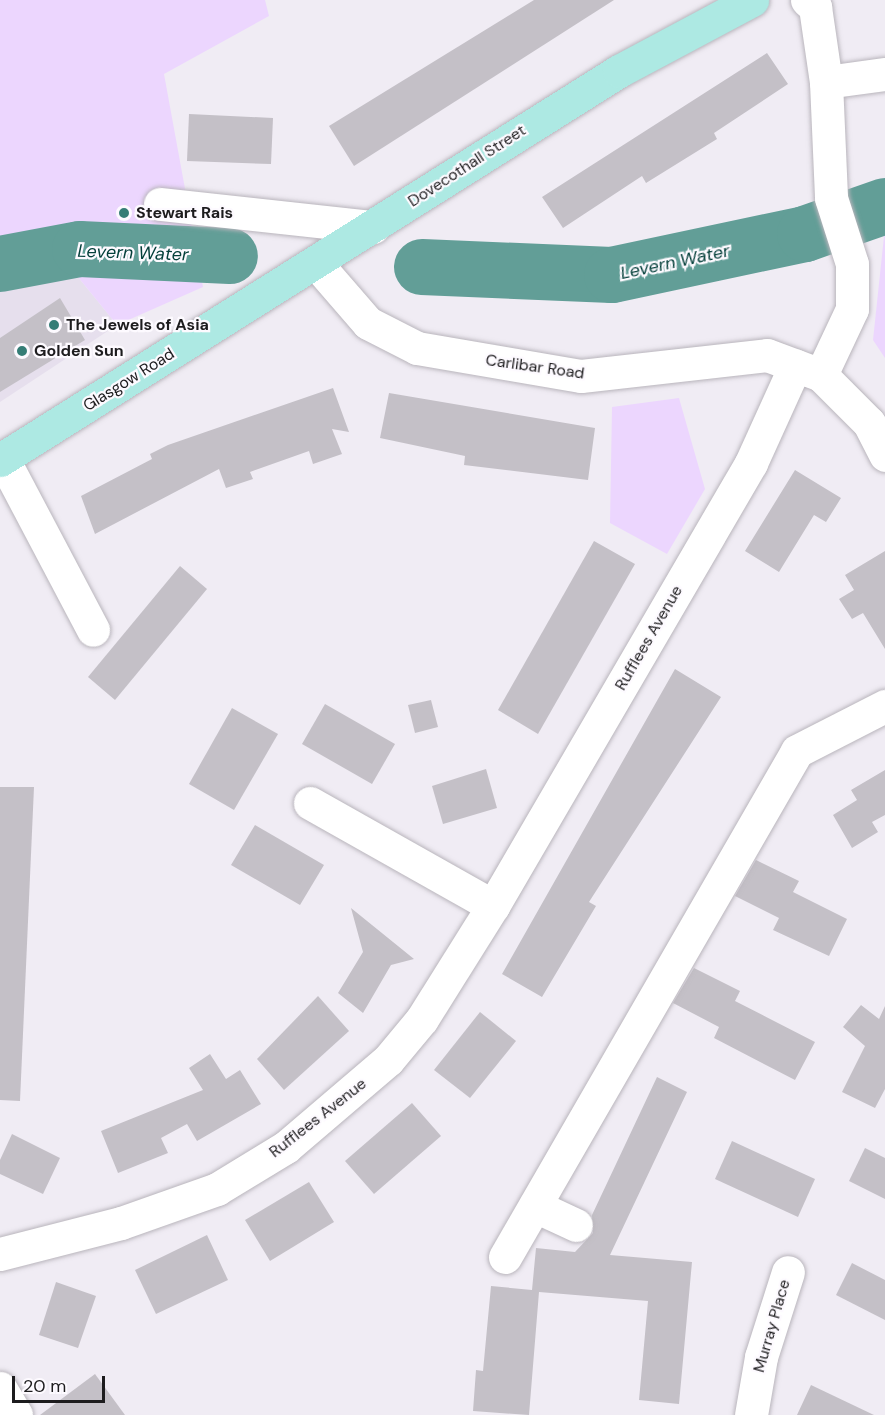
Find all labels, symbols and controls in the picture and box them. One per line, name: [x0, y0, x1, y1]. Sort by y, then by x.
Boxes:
street label: Dovecothall Street: [405, 121, 529, 211]
place label: Stewart Rais: [136, 203, 233, 223]
marker: Stewart Rais: [117, 206, 131, 220]
water label: Levern Water: [77, 240, 189, 266]
water label: Levern Water: [618, 240, 732, 284]
place label: The Jewels of Asia: [66, 315, 209, 335]
marker: The Jewels of Asia: [47, 318, 61, 332]
place label: Golden Sun: [34, 341, 124, 361]
marker: Golden Sun: [15, 344, 29, 358]
street label: Glasgow Road: [80, 344, 178, 416]
street label: Carlibar Road: [484, 351, 586, 383]
street label: Rufflees Avenue: [611, 582, 687, 694]
street label: Rufflees Avenue: [266, 1074, 370, 1162]
street label: Murray Place: [750, 1277, 794, 1375]
scale bar: [15, 1364, 108, 1402]
text: 20 m: [23, 1374, 66, 1398]

